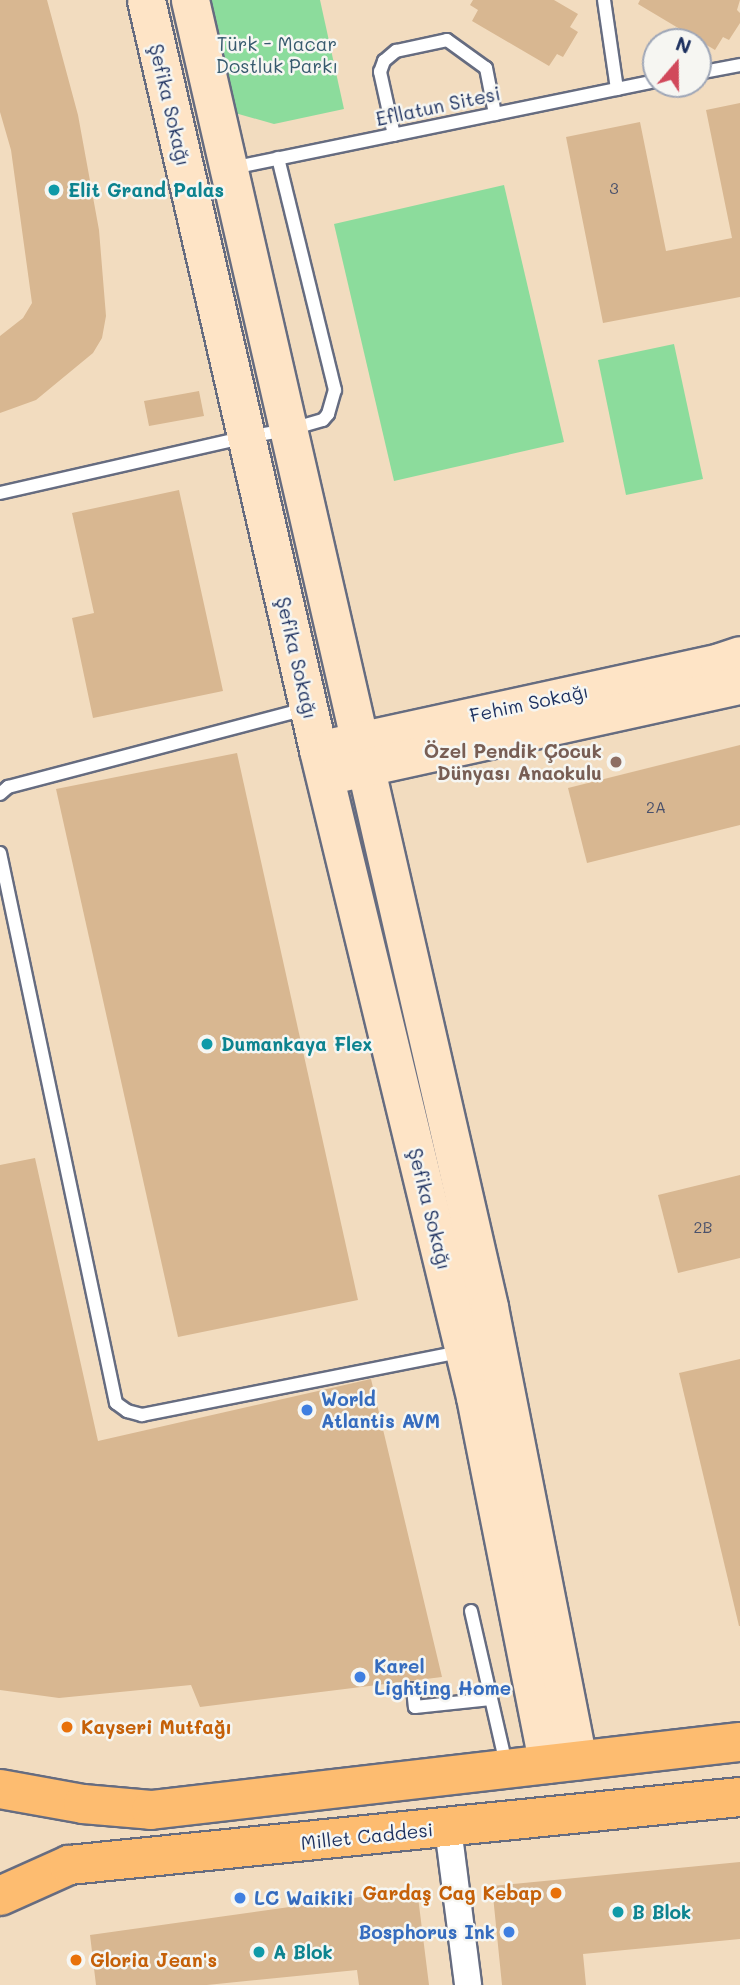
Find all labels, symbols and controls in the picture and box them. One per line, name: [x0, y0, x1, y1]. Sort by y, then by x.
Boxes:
north arrow: [642, 28, 712, 98]
text: N: [673, 30, 695, 59]
park label: Türk - Macar Dostluk Parkı: [216, 33, 338, 77]
street label: Şefika Sokağı: [145, 42, 195, 168]
street label: Efllatun Sitesi: [374, 82, 502, 130]
house number: 3: [609, 178, 619, 198]
place label: Elit Grand Palas: [68, 179, 224, 201]
marker: Elit Grand Palas: [46, 182, 62, 198]
street label: Şefika Sokağı: [272, 595, 322, 721]
street label: Fehim Sokağı: [467, 679, 591, 727]
place label: Özel Pendik Çocuk Dünyası Anaokulu: [424, 740, 602, 784]
marker: Özel Pendik Çocuk Dünyası Anaokulu: [608, 754, 624, 770]
house number: 2A: [646, 797, 666, 817]
place label: Dumankaya Flex: [221, 1033, 373, 1055]
marker: Dumankaya Flex: [199, 1036, 215, 1052]
street label: Şefika Sokağı: [404, 1146, 456, 1272]
house number: 2B: [694, 1217, 712, 1237]
place label: World Atlantis AVM: [321, 1388, 440, 1432]
marker: World Atlantis AVM: [299, 1402, 315, 1418]
place label: Karel Lighting Home: [374, 1655, 511, 1699]
marker: Karel Lighting Home: [352, 1669, 368, 1685]
place label: Kayseri Mutfağı: [81, 1716, 232, 1738]
marker: Kayseri Mutfağı: [59, 1719, 75, 1735]
street label: Millet Caddesi: [300, 1818, 434, 1854]
place label: Gardaş Cag Kebap: [362, 1882, 542, 1904]
marker: Gardaş Cag Kebap: [548, 1885, 564, 1901]
place label: LC Waikiki: [254, 1887, 354, 1909]
marker: LC Waikiki: [232, 1890, 248, 1906]
place label: B Blok: [632, 1901, 691, 1923]
marker: B Blok: [610, 1904, 626, 1920]
place label: Bosphorus Ink: [359, 1921, 495, 1943]
marker: Bosphorus Ink: [501, 1924, 517, 1940]
place label: A Blok: [273, 1941, 333, 1963]
marker: A Blok: [251, 1944, 267, 1960]
place label: Gloria Jean's: [90, 1949, 217, 1971]
marker: Gloria Jean's: [68, 1952, 84, 1968]

